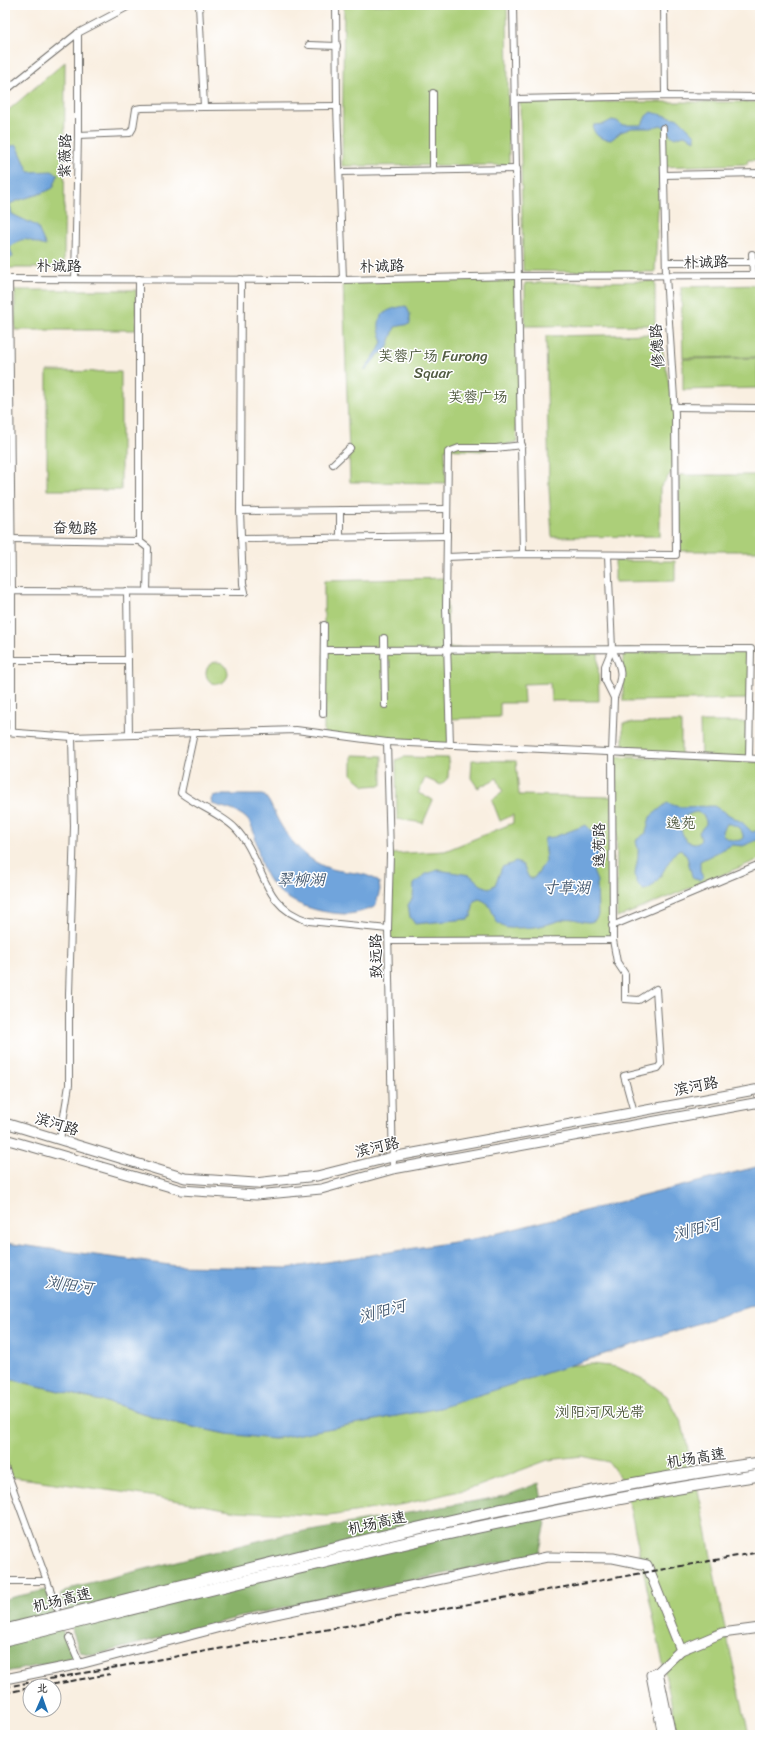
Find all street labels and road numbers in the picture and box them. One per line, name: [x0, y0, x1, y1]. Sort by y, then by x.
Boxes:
street label: 紫薇路: [52, 133, 78, 179]
street label: 朴诚路: [683, 249, 729, 275]
street label: 朴诚路: [36, 253, 82, 279]
street label: 朴诚路: [359, 253, 405, 279]
street label: 修德路: [642, 323, 672, 369]
street label: 奋勉路: [52, 515, 98, 541]
street label: 逸苑路: [586, 822, 612, 868]
street label: 致远路: [363, 933, 389, 979]
street label: 滨河路: [671, 1069, 721, 1103]
street label: 滨河路: [32, 1105, 82, 1143]
street label: 滨河路: [352, 1129, 402, 1165]
street label: 机场高速: [664, 1440, 728, 1476]
street label: 机场高速: [345, 1504, 409, 1542]
street label: 机场高速: [30, 1580, 94, 1620]

